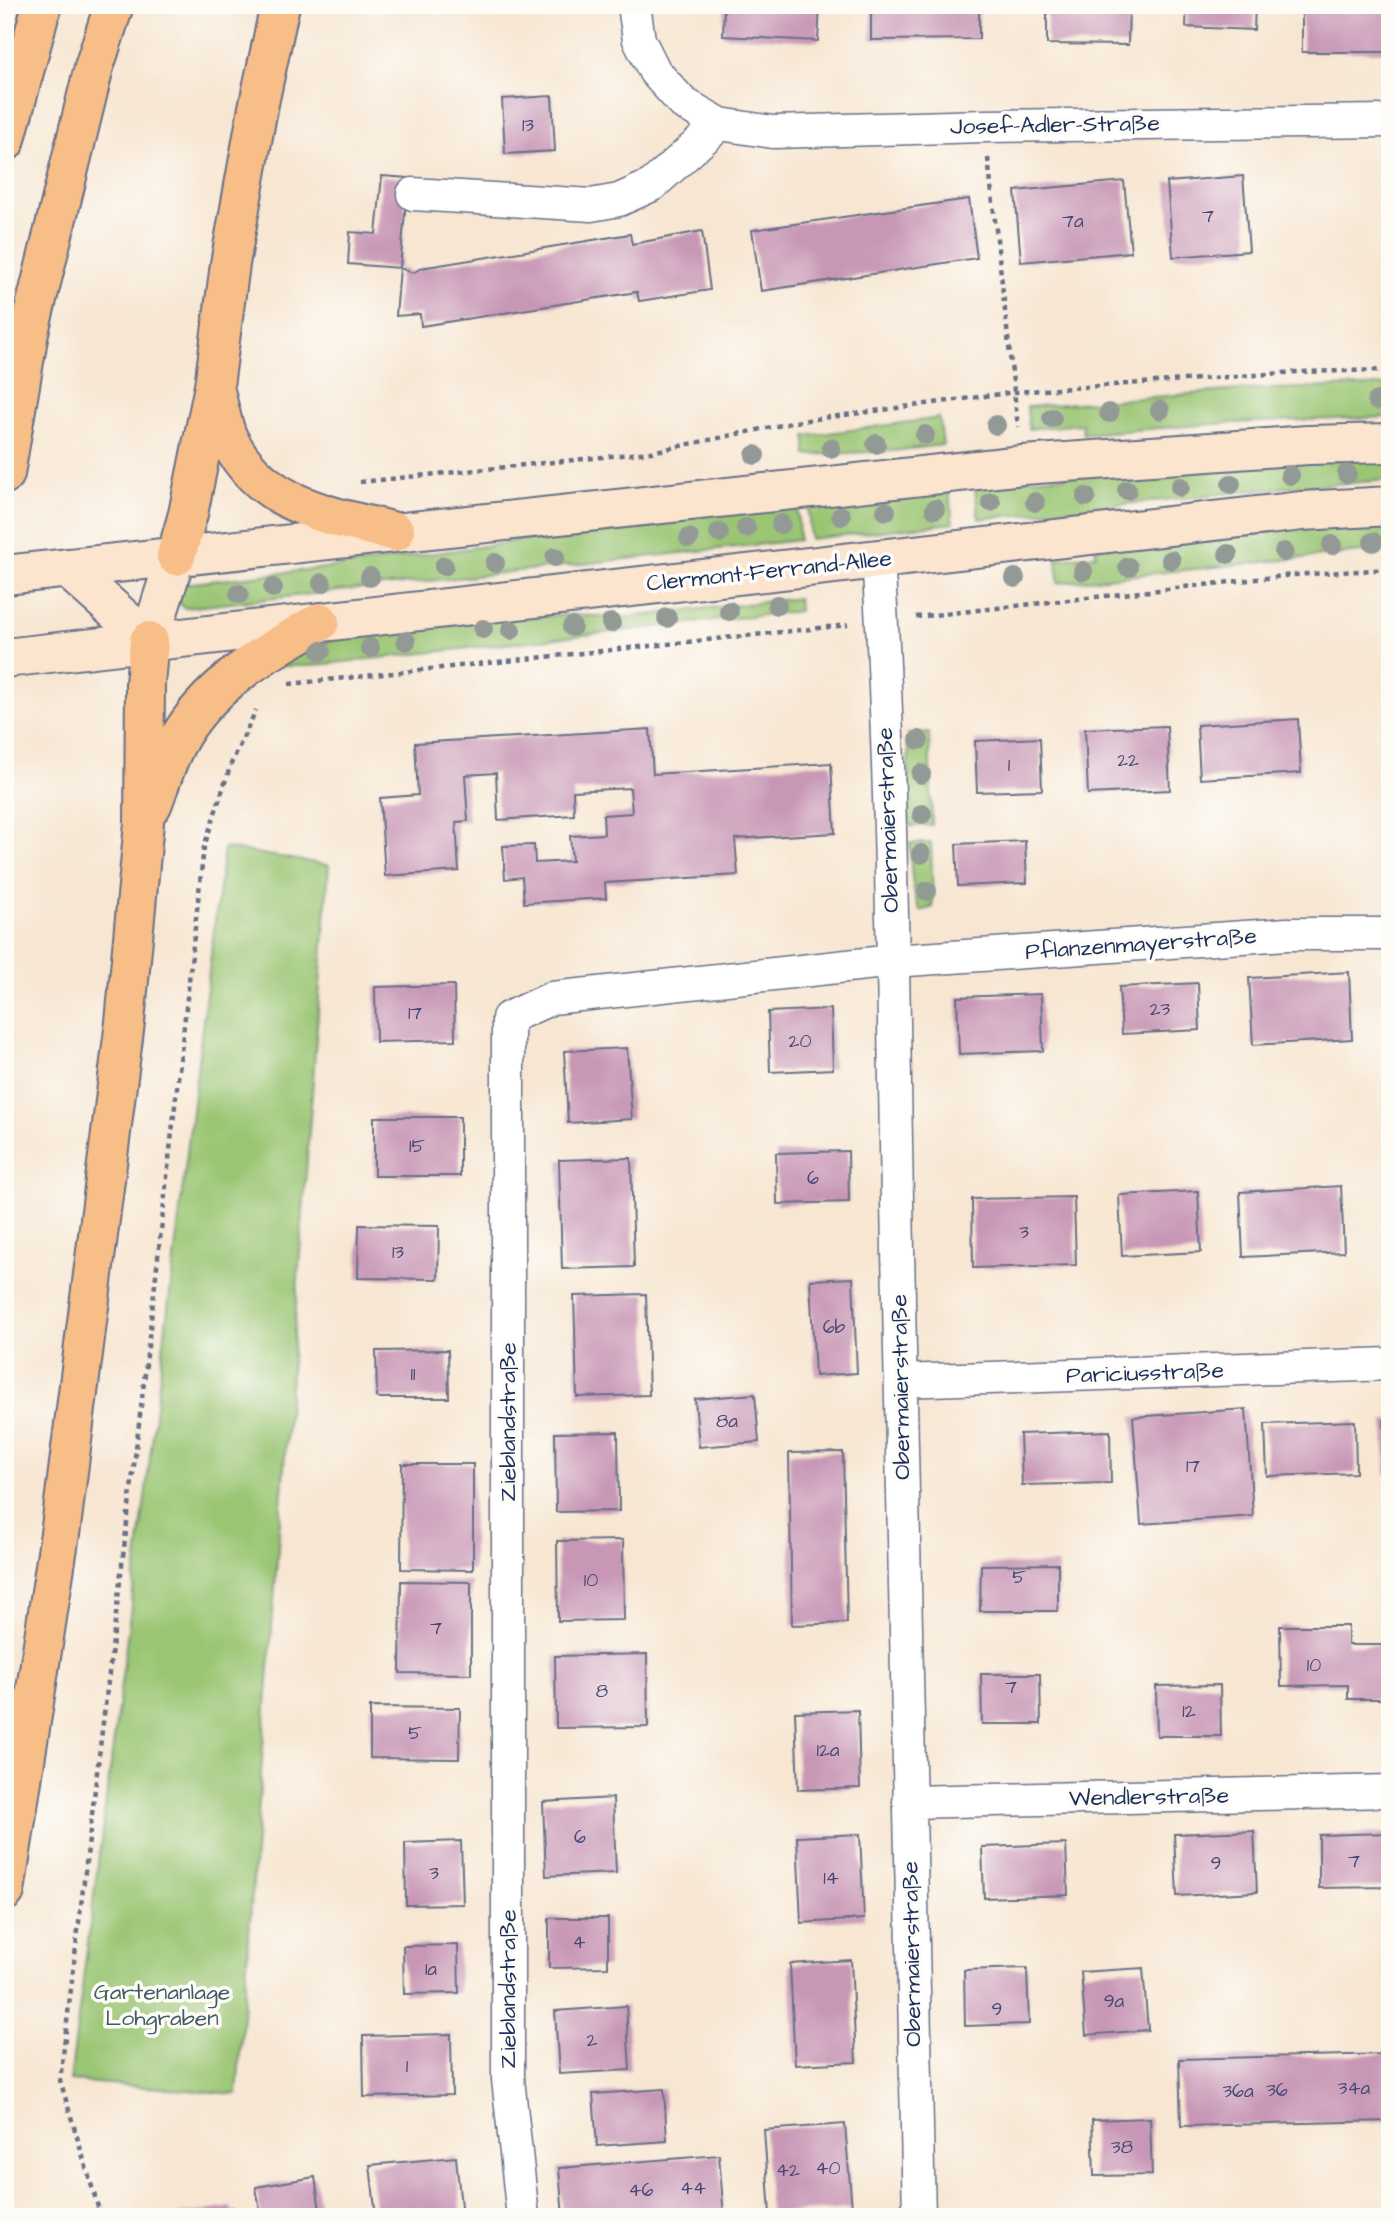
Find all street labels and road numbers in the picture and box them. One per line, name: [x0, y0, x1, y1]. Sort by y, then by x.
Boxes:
street label: Josef-Adler-Straße: [950, 107, 1160, 143]
street label: Clermont-Ferrand-Allee: [645, 542, 893, 600]
street label: Obermaierstraße: [869, 727, 907, 913]
street label: Pflanzenmayerstraße: [1024, 920, 1258, 969]
street label: Obermaierstraße: [883, 1294, 919, 1480]
street label: Zieblandstraße: [492, 1342, 524, 1502]
street label: Pariciusstraße: [1066, 1354, 1224, 1392]
street label: Wendlerstraße: [1069, 1780, 1229, 1814]
street label: Obermaierstraße: [894, 1861, 930, 2047]
street label: Zieblandstraße: [492, 1909, 524, 2069]

